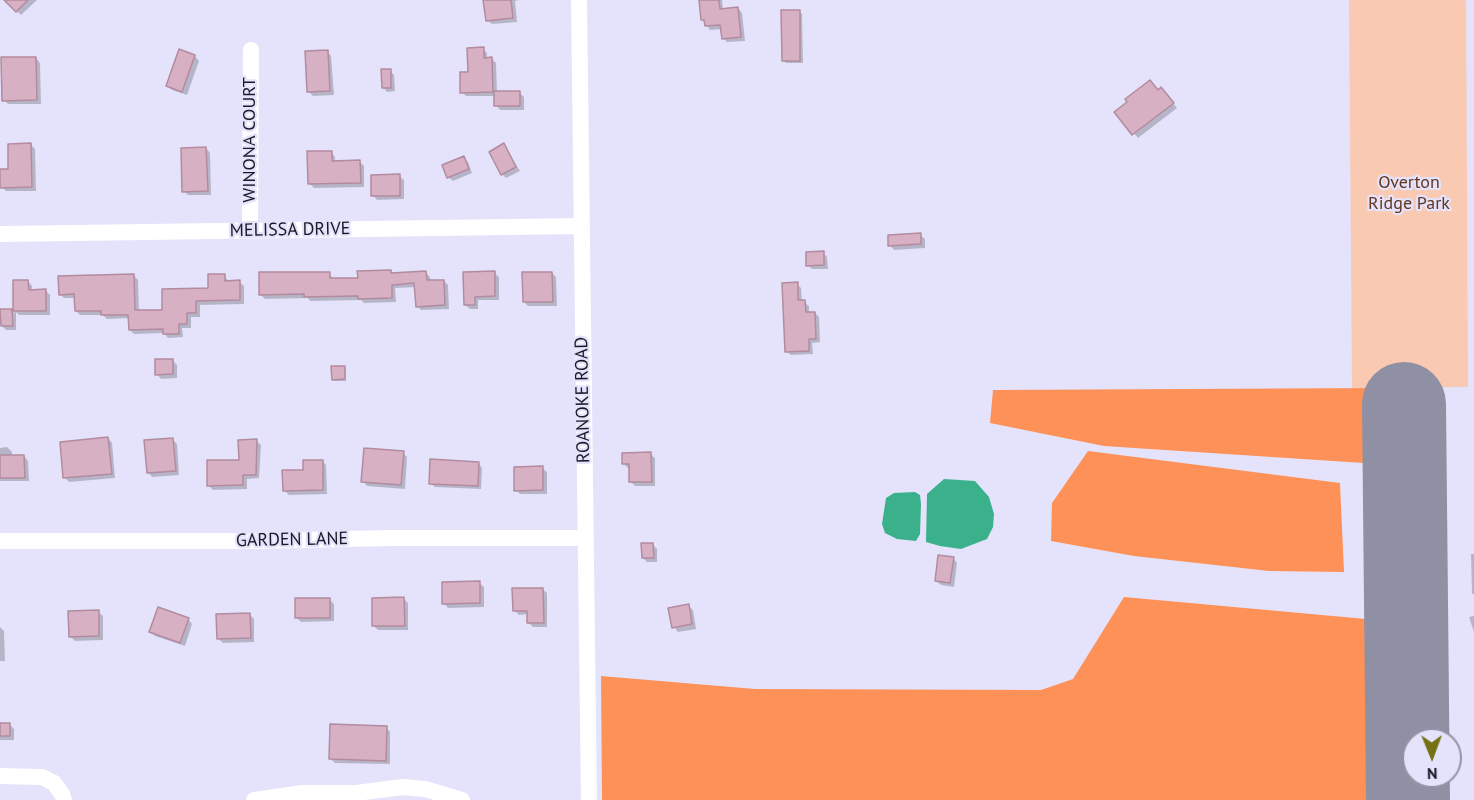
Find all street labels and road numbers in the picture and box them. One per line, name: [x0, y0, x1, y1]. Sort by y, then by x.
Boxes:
street label: WINONA COURT: [239, 77, 261, 203]
street label: MELISSA DRIVE: [230, 218, 350, 242]
street label: ROANOKE ROAD: [571, 337, 595, 463]
street label: GARDEN LANE: [236, 528, 348, 552]

